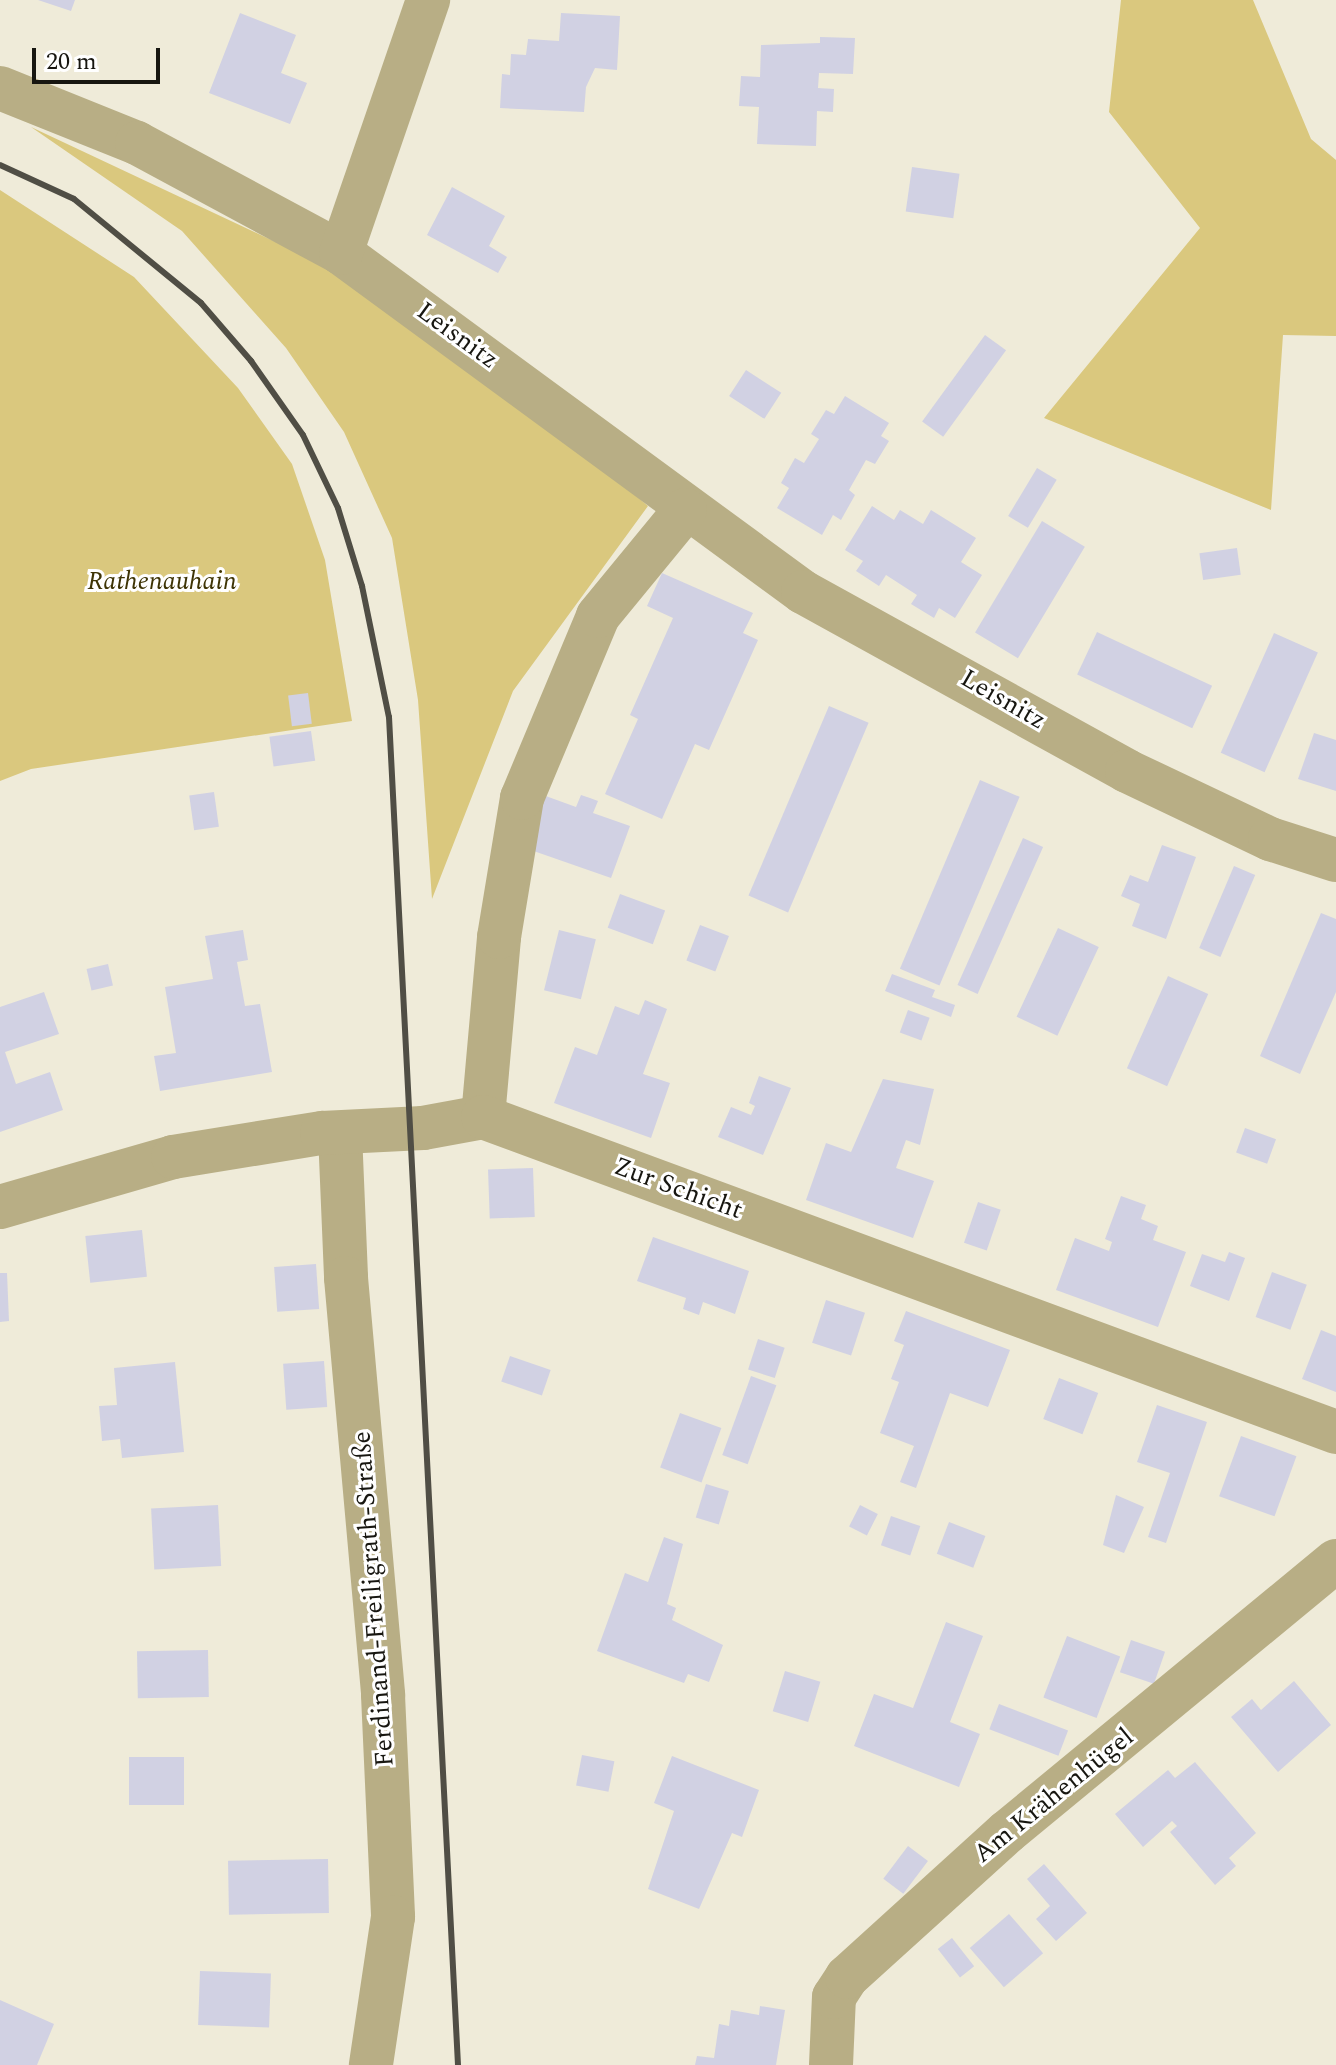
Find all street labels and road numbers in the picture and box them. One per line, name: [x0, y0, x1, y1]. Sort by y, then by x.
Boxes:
street label: Leisnitz: [410, 296, 504, 376]
street label: Leisnitz: [955, 663, 1051, 737]
street label: Zur Schicht: [609, 1151, 747, 1227]
street label: Ferdinand-Freiligrath-Straße: [347, 1430, 401, 1768]
street label: Am Krähenhügel: [968, 1722, 1140, 1870]

